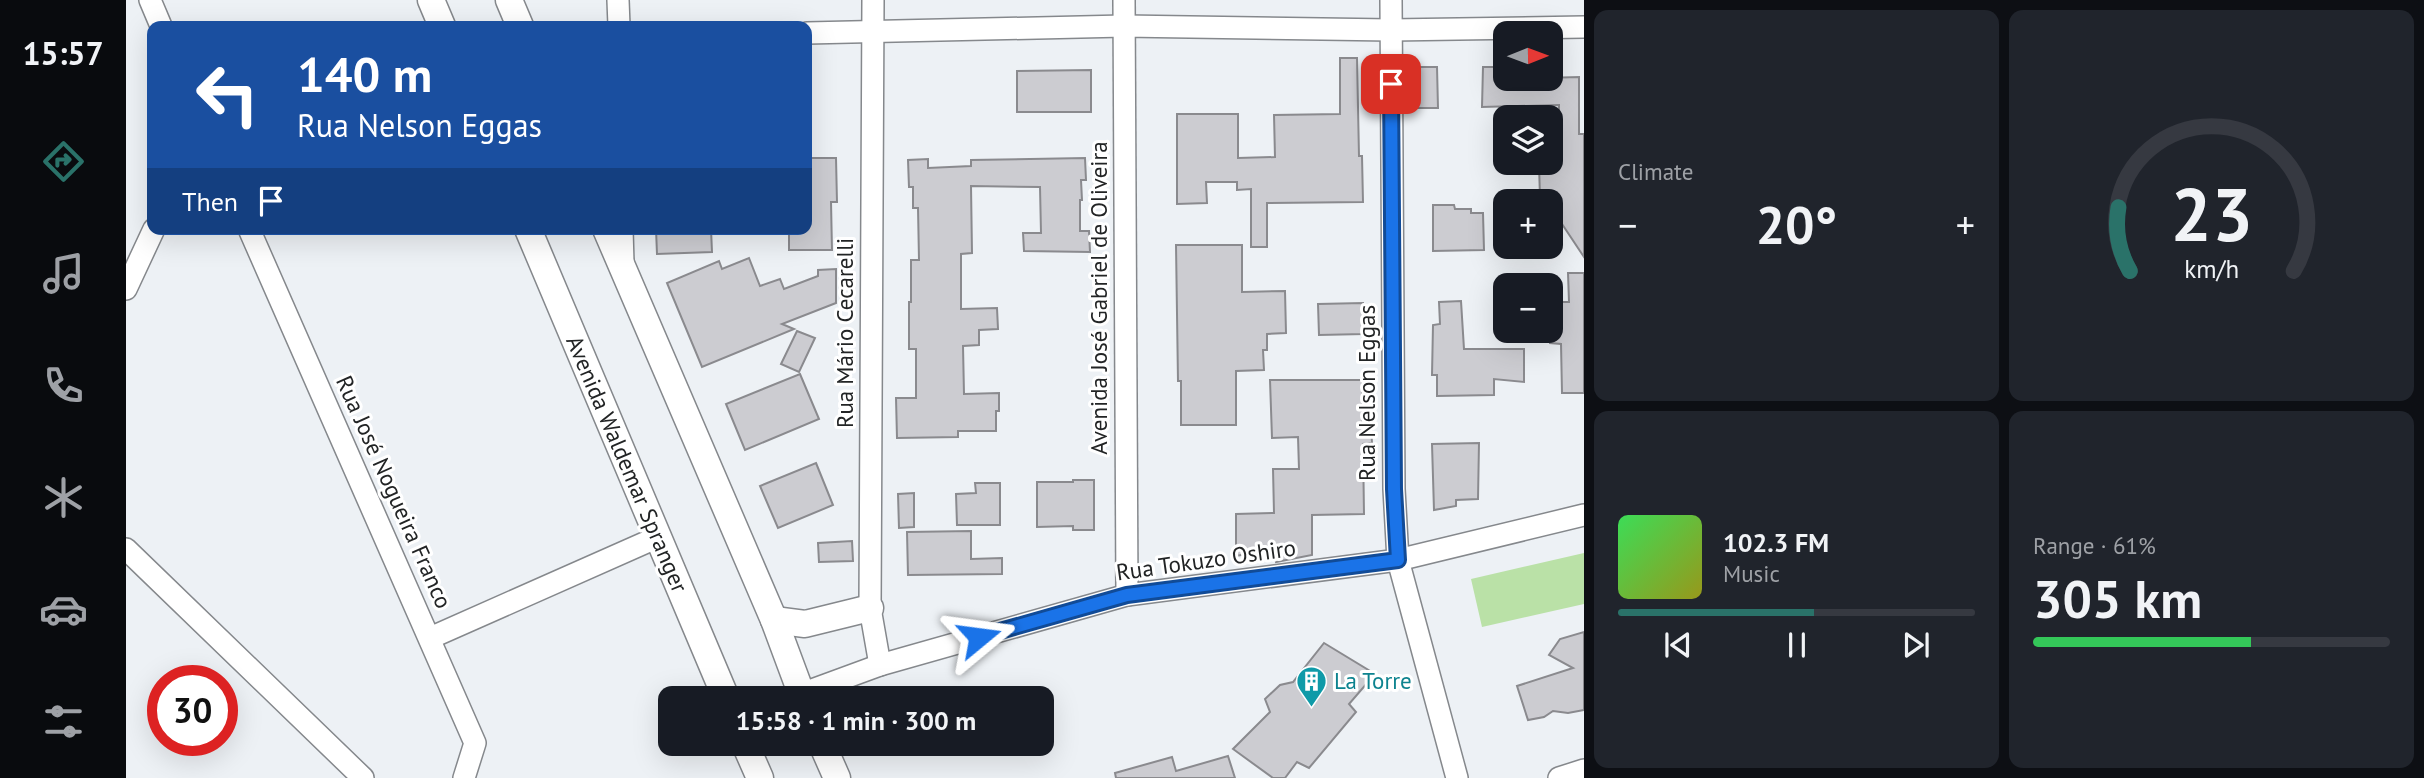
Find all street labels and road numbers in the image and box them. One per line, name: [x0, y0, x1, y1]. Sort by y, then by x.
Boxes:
street label: Avenida José Gabriel de Oliveira: [1084, 141, 1113, 455]
street label: Rua Mário Cecarelli: [830, 238, 859, 428]
street label: Rua Nelson Eggas: [1352, 305, 1381, 481]
street label: Avenida Waldemar Spranger: [560, 331, 695, 597]
street label: Rua José Nogueira Franco: [330, 371, 459, 613]
street label: Rua Tokuzo Oshiro: [1114, 533, 1298, 586]

